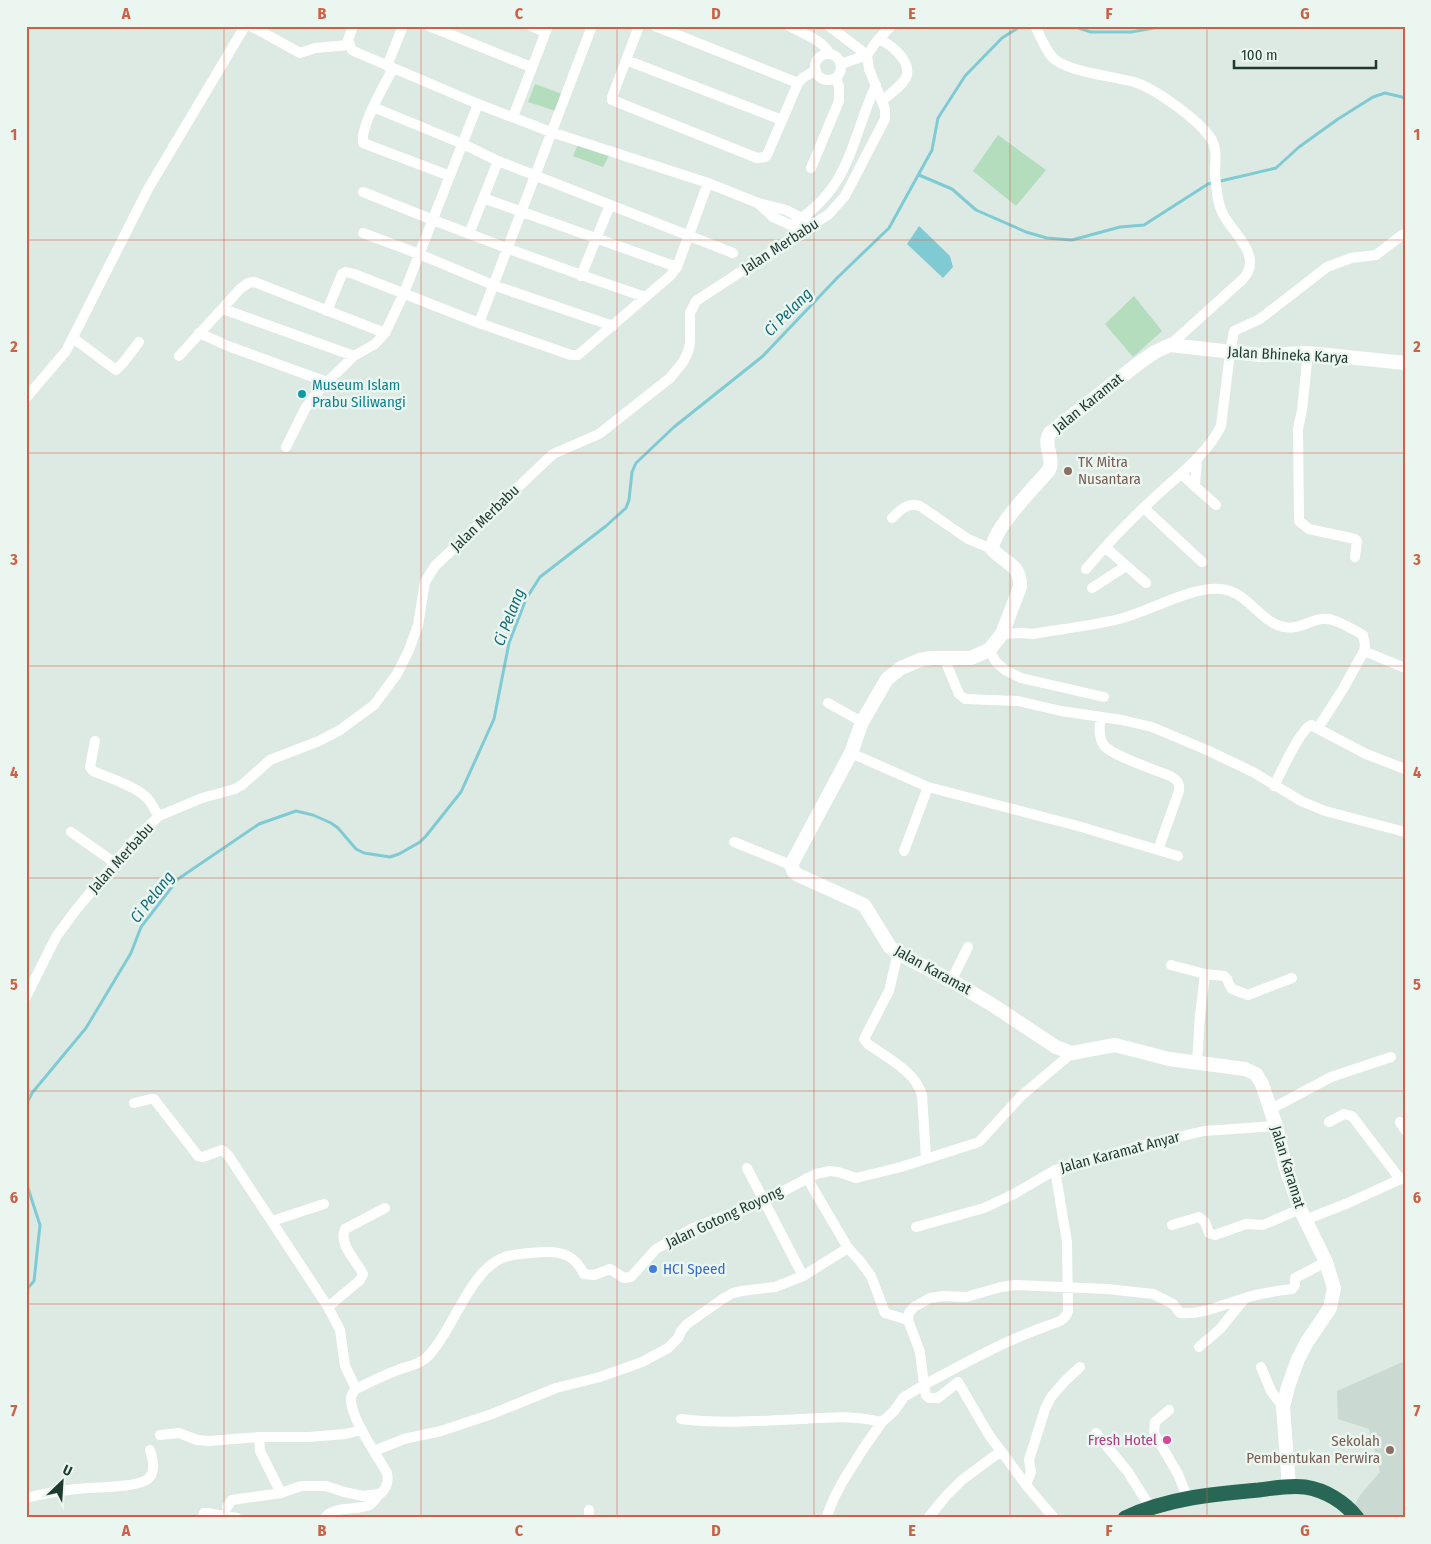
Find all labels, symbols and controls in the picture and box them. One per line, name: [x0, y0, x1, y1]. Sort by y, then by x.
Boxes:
text: A: [121, 4, 131, 23]
text: B: [318, 4, 327, 23]
text: C: [515, 4, 524, 23]
text: D: [711, 4, 721, 23]
text: E: [908, 4, 916, 23]
text: F: [1105, 4, 1113, 23]
text: G: [1300, 4, 1310, 23]
scale bar: [1234, 38, 1376, 70]
text: 100 m: [1241, 46, 1278, 64]
text: 1: [11, 125, 17, 144]
text: 1: [1414, 125, 1420, 144]
street label: Jalan Merbabu: [738, 214, 822, 278]
water label: Ci Pelang: [760, 284, 816, 340]
text: 2: [9, 337, 18, 356]
text: 2: [1412, 337, 1421, 356]
street label: Jalan Bhineka Karya: [1227, 343, 1349, 367]
street label: Jalan Karamat: [1049, 369, 1127, 437]
place label: Museum Islam Prabu Siliwangi: [312, 376, 406, 411]
marker: Museum Islam Prabu Siliwangi: [296, 388, 308, 400]
place label: TK Mitra Nusantara: [1078, 453, 1141, 488]
marker: TK Mitra Nusantara: [1062, 465, 1074, 477]
street label: Jalan Merbabu: [447, 481, 523, 555]
text: 3: [9, 550, 18, 569]
text: 3: [1412, 550, 1421, 569]
water label: Ci Pelang: [489, 585, 529, 649]
text: 4: [10, 763, 18, 782]
text: 4: [1413, 763, 1421, 782]
street label: Jalan Merbabu: [85, 819, 157, 897]
water label: Ci Pelang: [126, 867, 178, 927]
street label: Jalan Karamat: [891, 942, 975, 999]
text: 5: [10, 975, 18, 994]
text: 5: [1413, 975, 1421, 994]
street label: Jalan Karamat: [1267, 1124, 1309, 1210]
street label: Jalan Karamat Anyar: [1058, 1127, 1183, 1177]
street label: Jalan Gotong Royong: [663, 1182, 785, 1252]
text: 6: [10, 1188, 18, 1207]
text: 6: [1413, 1188, 1421, 1207]
place label: HCI Speed: [663, 1260, 725, 1278]
marker: HCI Speed: [647, 1263, 659, 1275]
text: 7: [11, 1401, 18, 1420]
text: 7: [1414, 1401, 1421, 1420]
place label: Fresh Hotel: [1088, 1431, 1157, 1449]
place label: Sekolah Pembentukan Perwira: [1246, 1432, 1380, 1467]
marker: Fresh Hotel: [1161, 1434, 1173, 1446]
marker: Sekolah Pembentukan Perwira: [1384, 1444, 1396, 1456]
north arrow: [38, 1456, 88, 1506]
text: U: [60, 1461, 75, 1480]
text: A: [121, 1521, 131, 1540]
text: B: [318, 1521, 327, 1540]
text: C: [515, 1521, 524, 1540]
text: D: [711, 1521, 721, 1540]
text: E: [908, 1521, 916, 1540]
text: F: [1105, 1521, 1113, 1540]
text: G: [1300, 1521, 1310, 1540]

